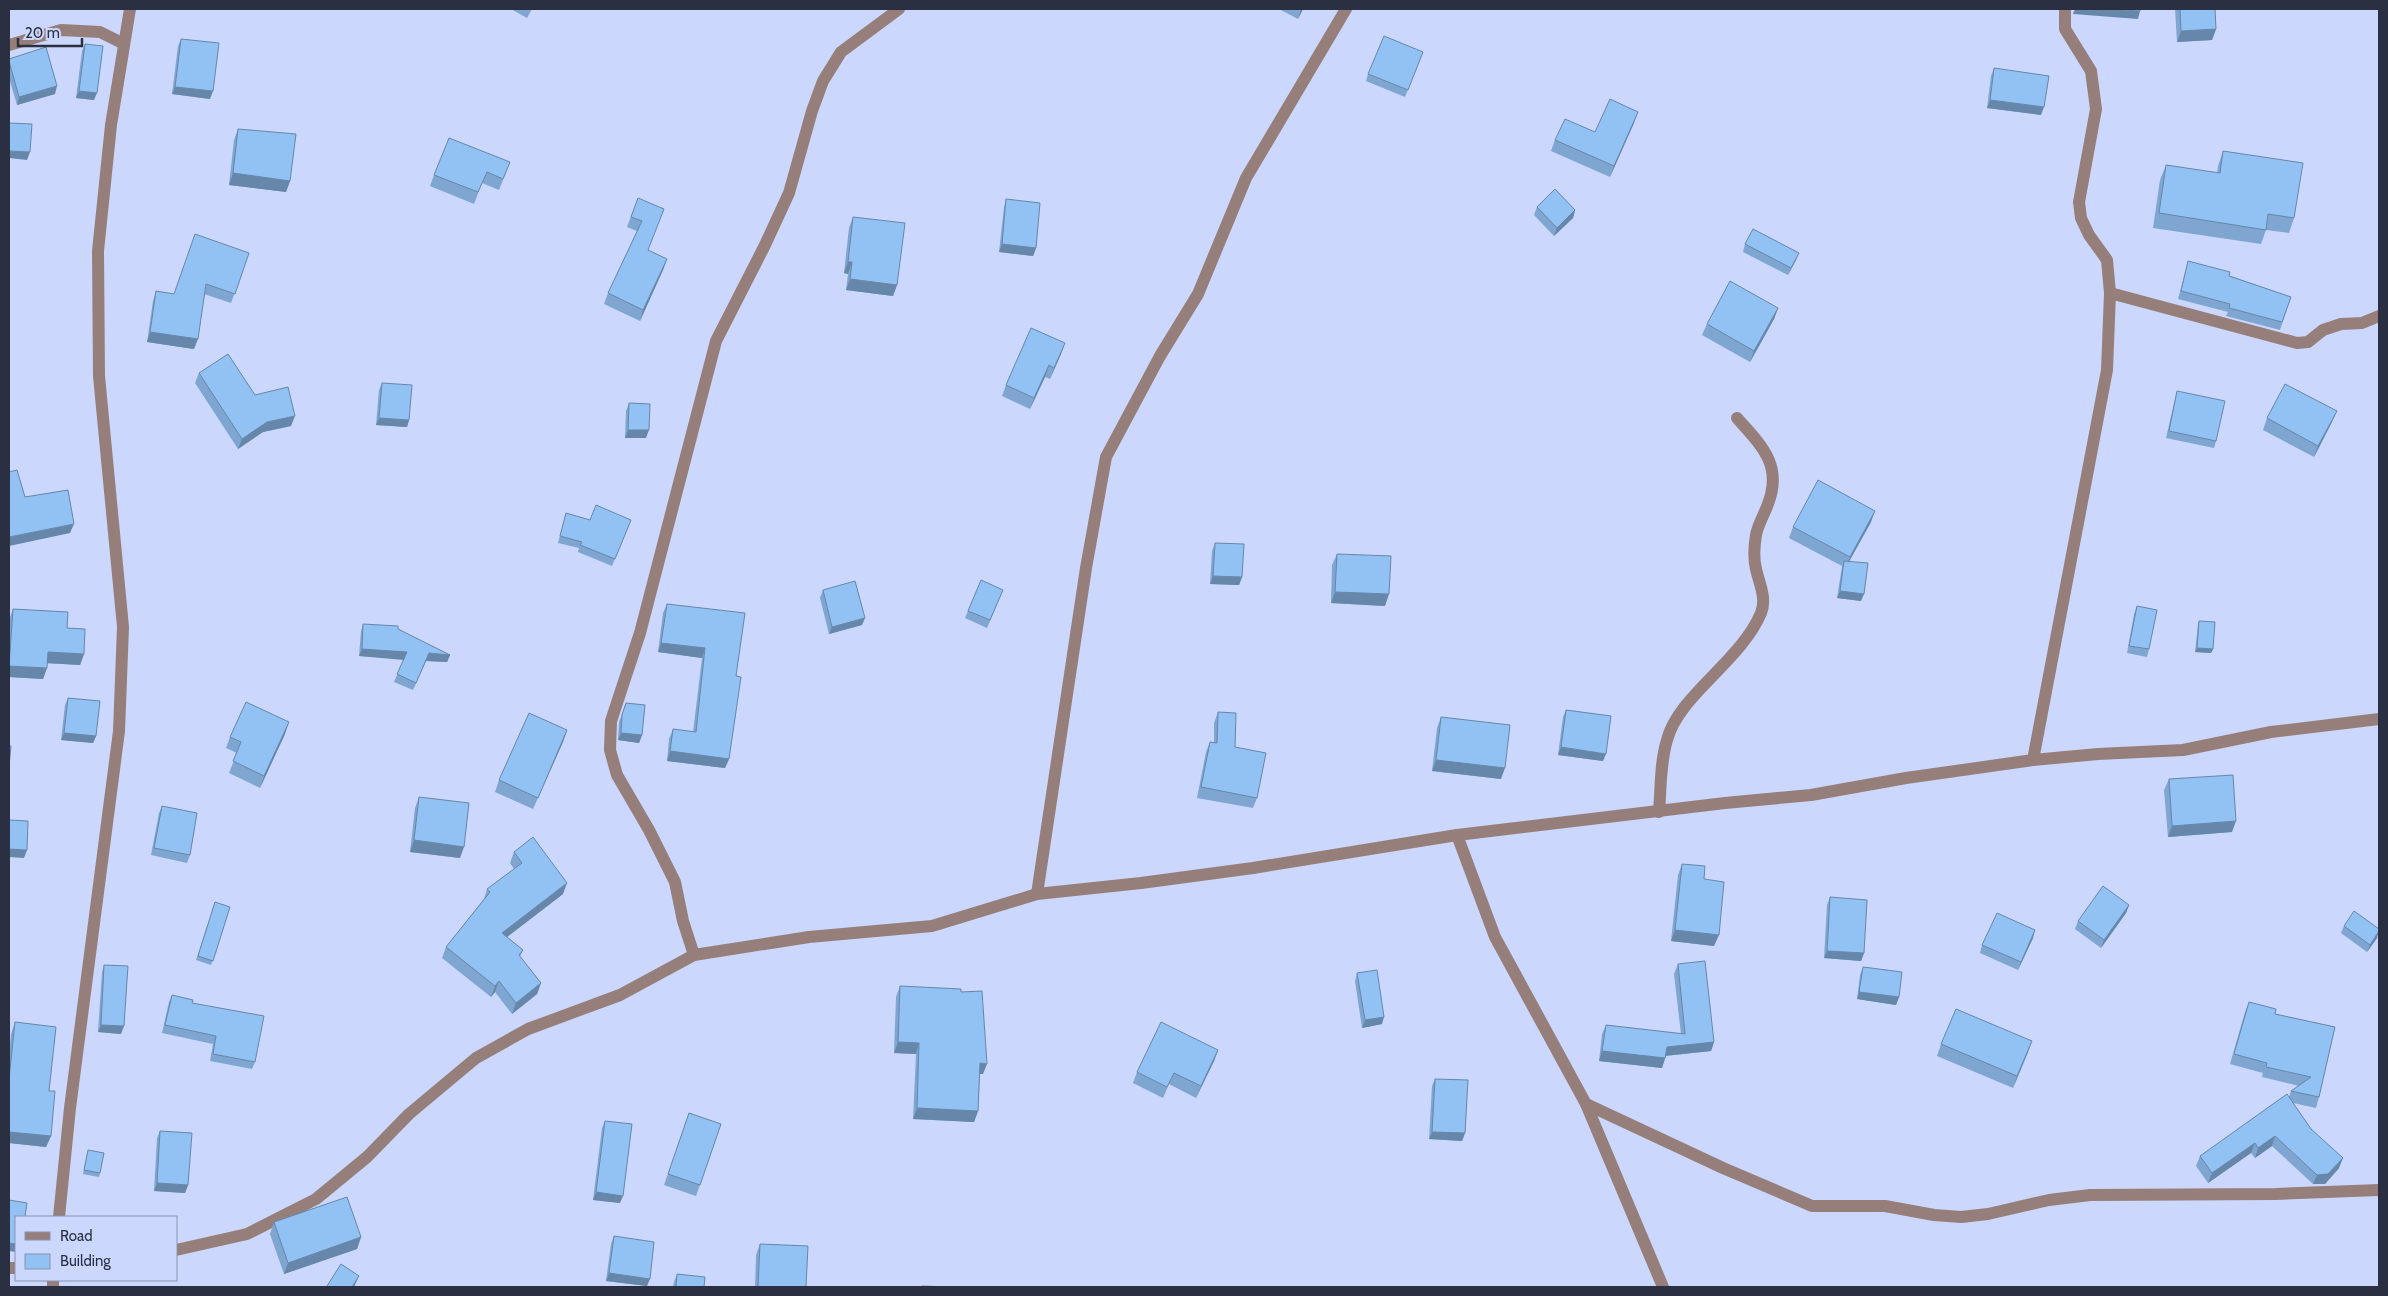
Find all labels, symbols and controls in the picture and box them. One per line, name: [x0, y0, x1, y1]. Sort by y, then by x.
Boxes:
scale bar: [18, 15, 81, 47]
text: 20 m: [25, 24, 60, 42]
legend: [15, 1216, 178, 1281]
text: Road: [60, 1227, 93, 1245]
text: Building: [60, 1252, 111, 1270]

